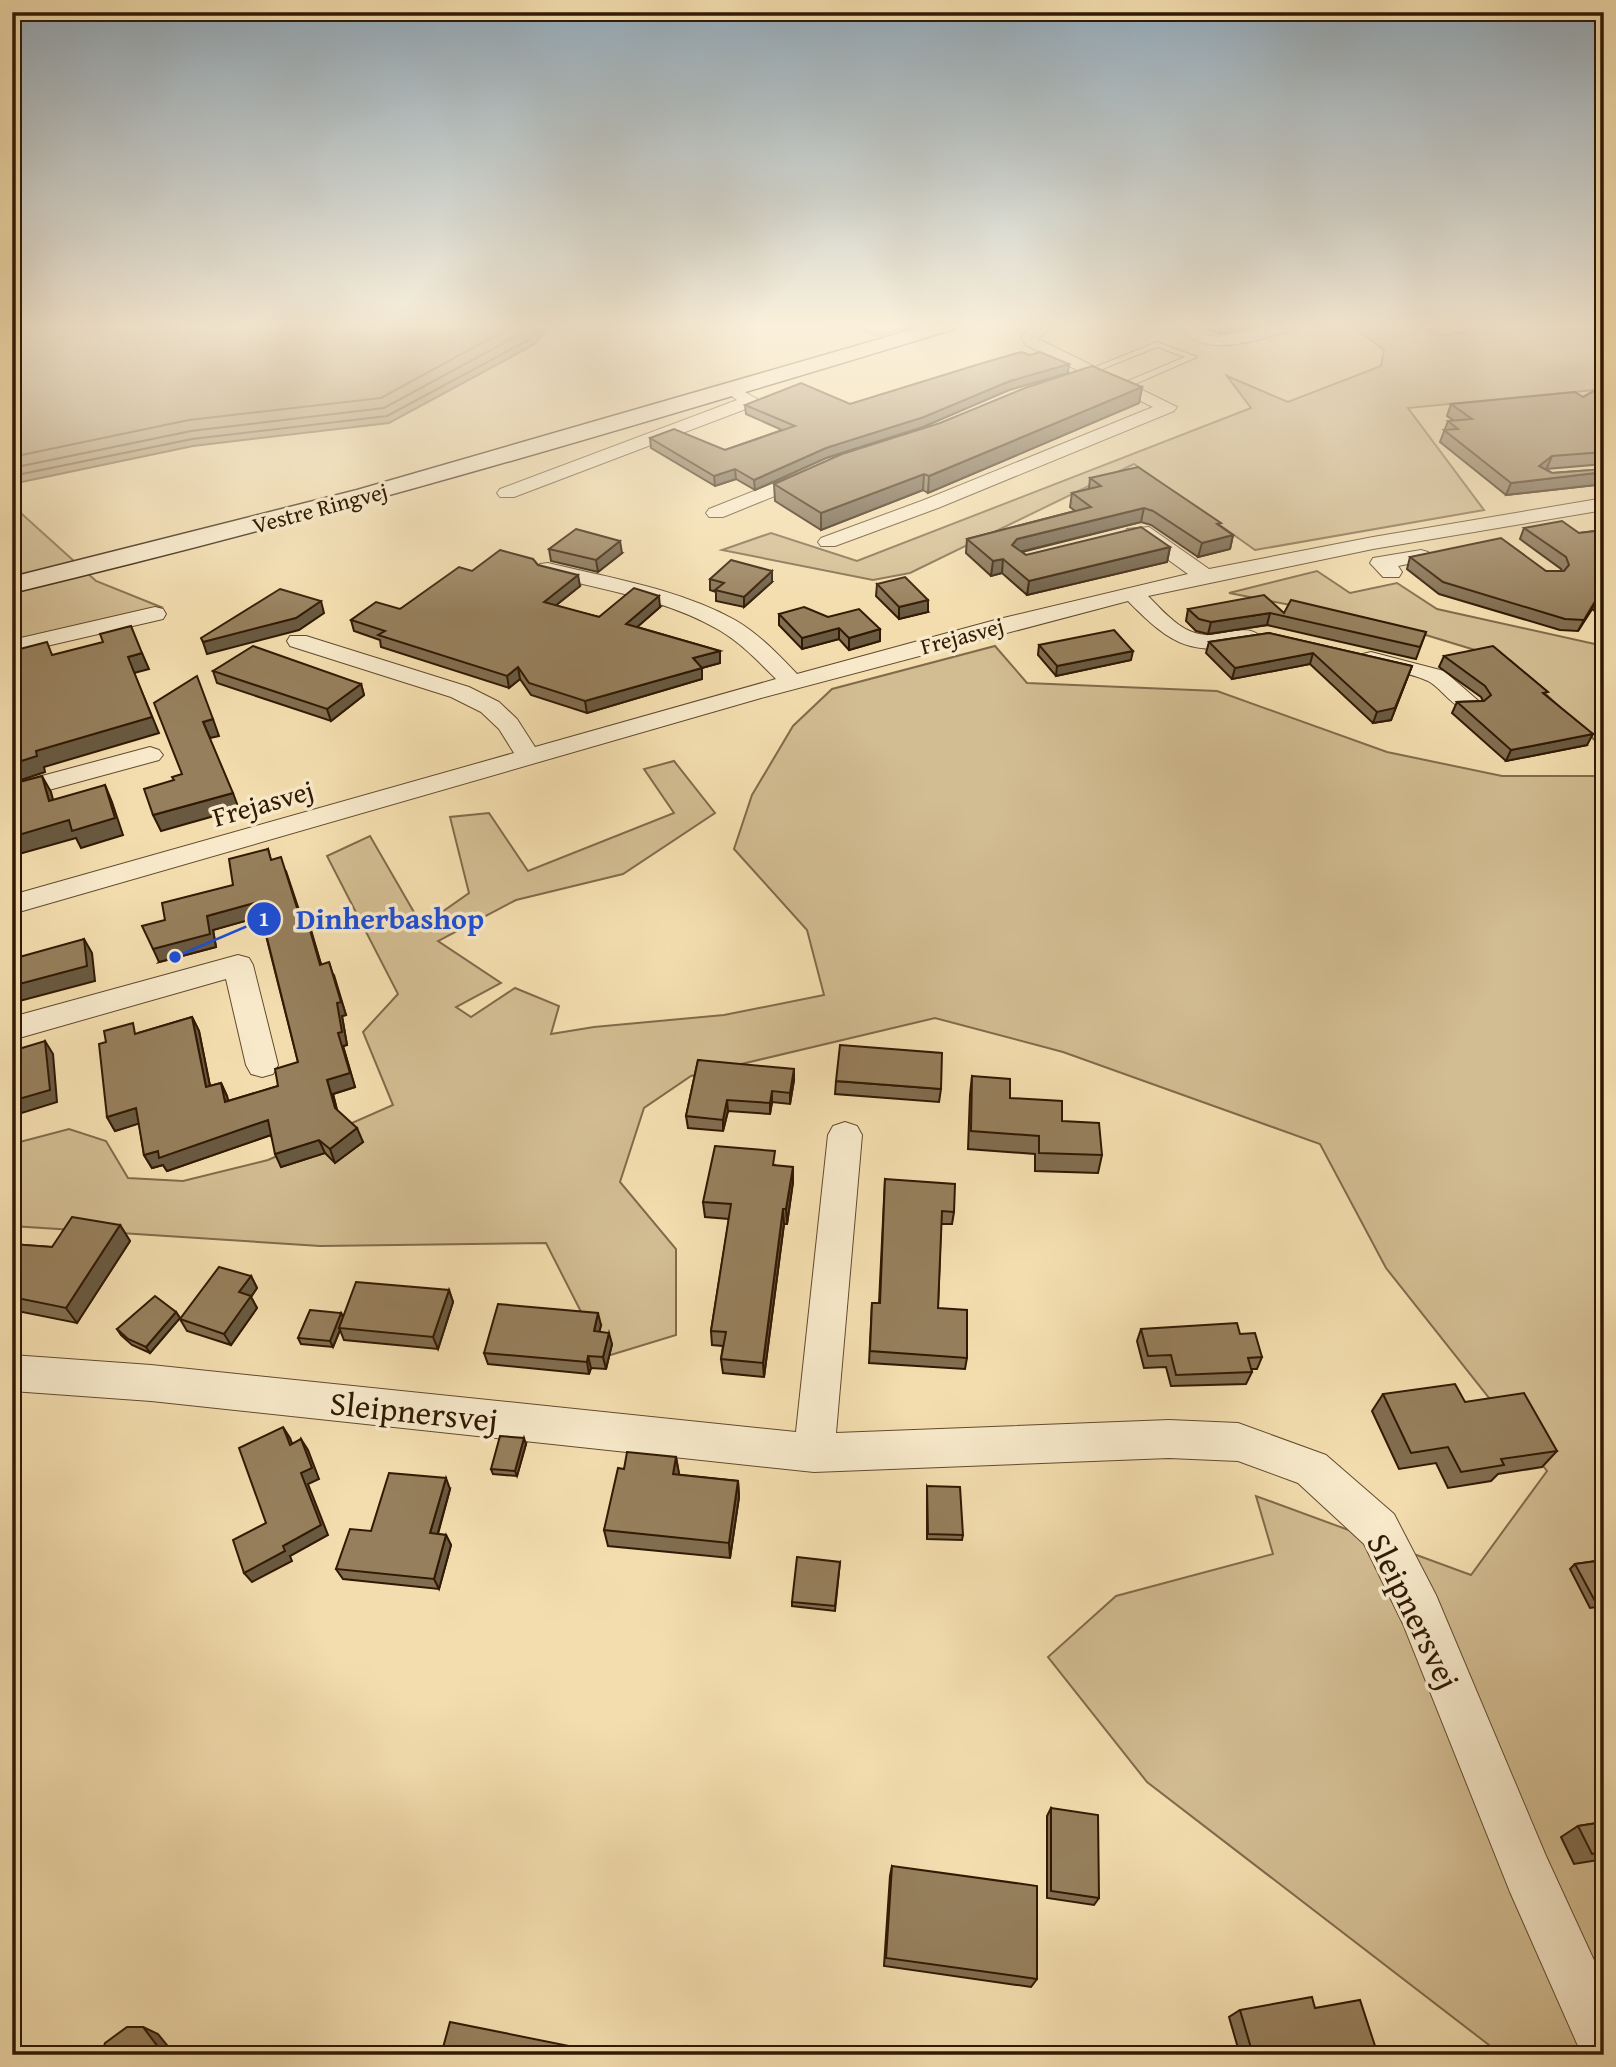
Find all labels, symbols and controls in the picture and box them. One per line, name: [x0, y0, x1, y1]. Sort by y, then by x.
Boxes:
street label: Vestre Ringvej: [249, 474, 391, 541]
street label: Frejasvej: [916, 609, 1007, 662]
street label: Frejasvej: [207, 769, 318, 837]
callout: Dinherbashop: [247, 893, 498, 944]
text: Dinherbashop: [296, 896, 484, 940]
text: 1: [259, 903, 269, 934]
street label: Sleipnersvej: [328, 1378, 500, 1444]
street label: Sleipnersvej: [1355, 1525, 1473, 1697]

